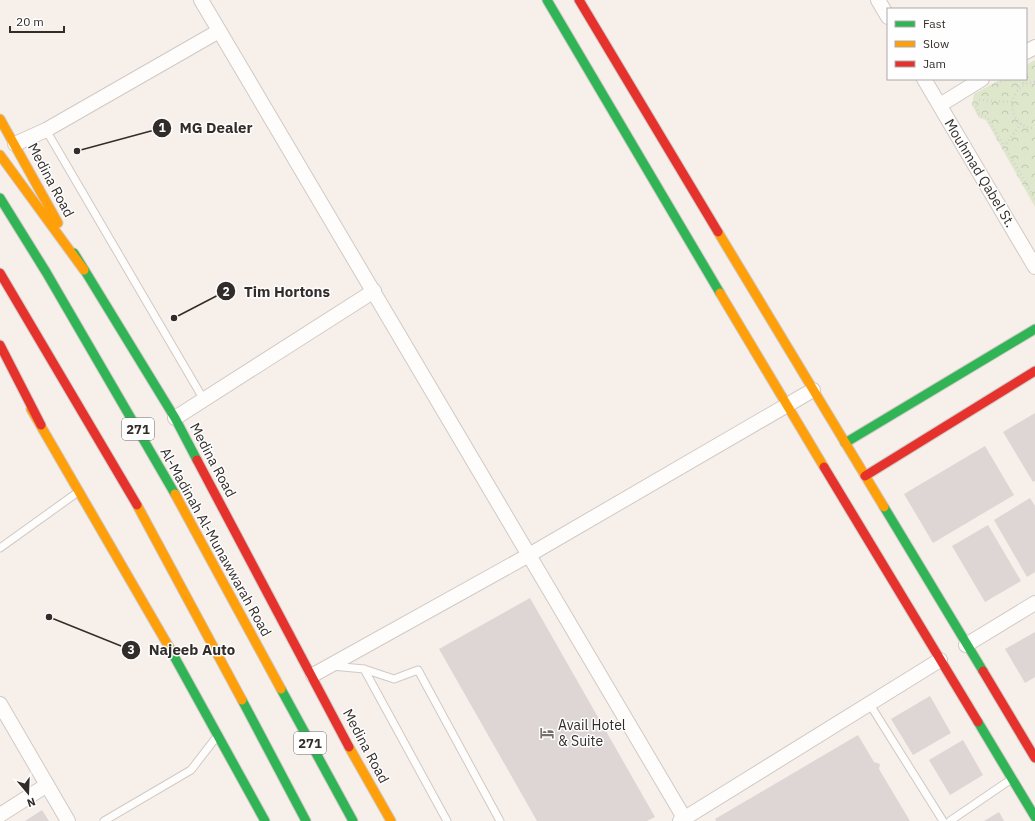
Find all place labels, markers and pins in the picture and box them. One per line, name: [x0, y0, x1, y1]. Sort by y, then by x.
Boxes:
callout: MG Dealer: [152, 115, 261, 142]
callout: Tim Hortons: [216, 278, 338, 305]
callout: Najeeb Auto: [121, 636, 243, 663]
place label: Avail Hotel & Suite: [558, 716, 626, 750]
hotel icon: Avail Hotel & Suite: [539, 725, 555, 741]

